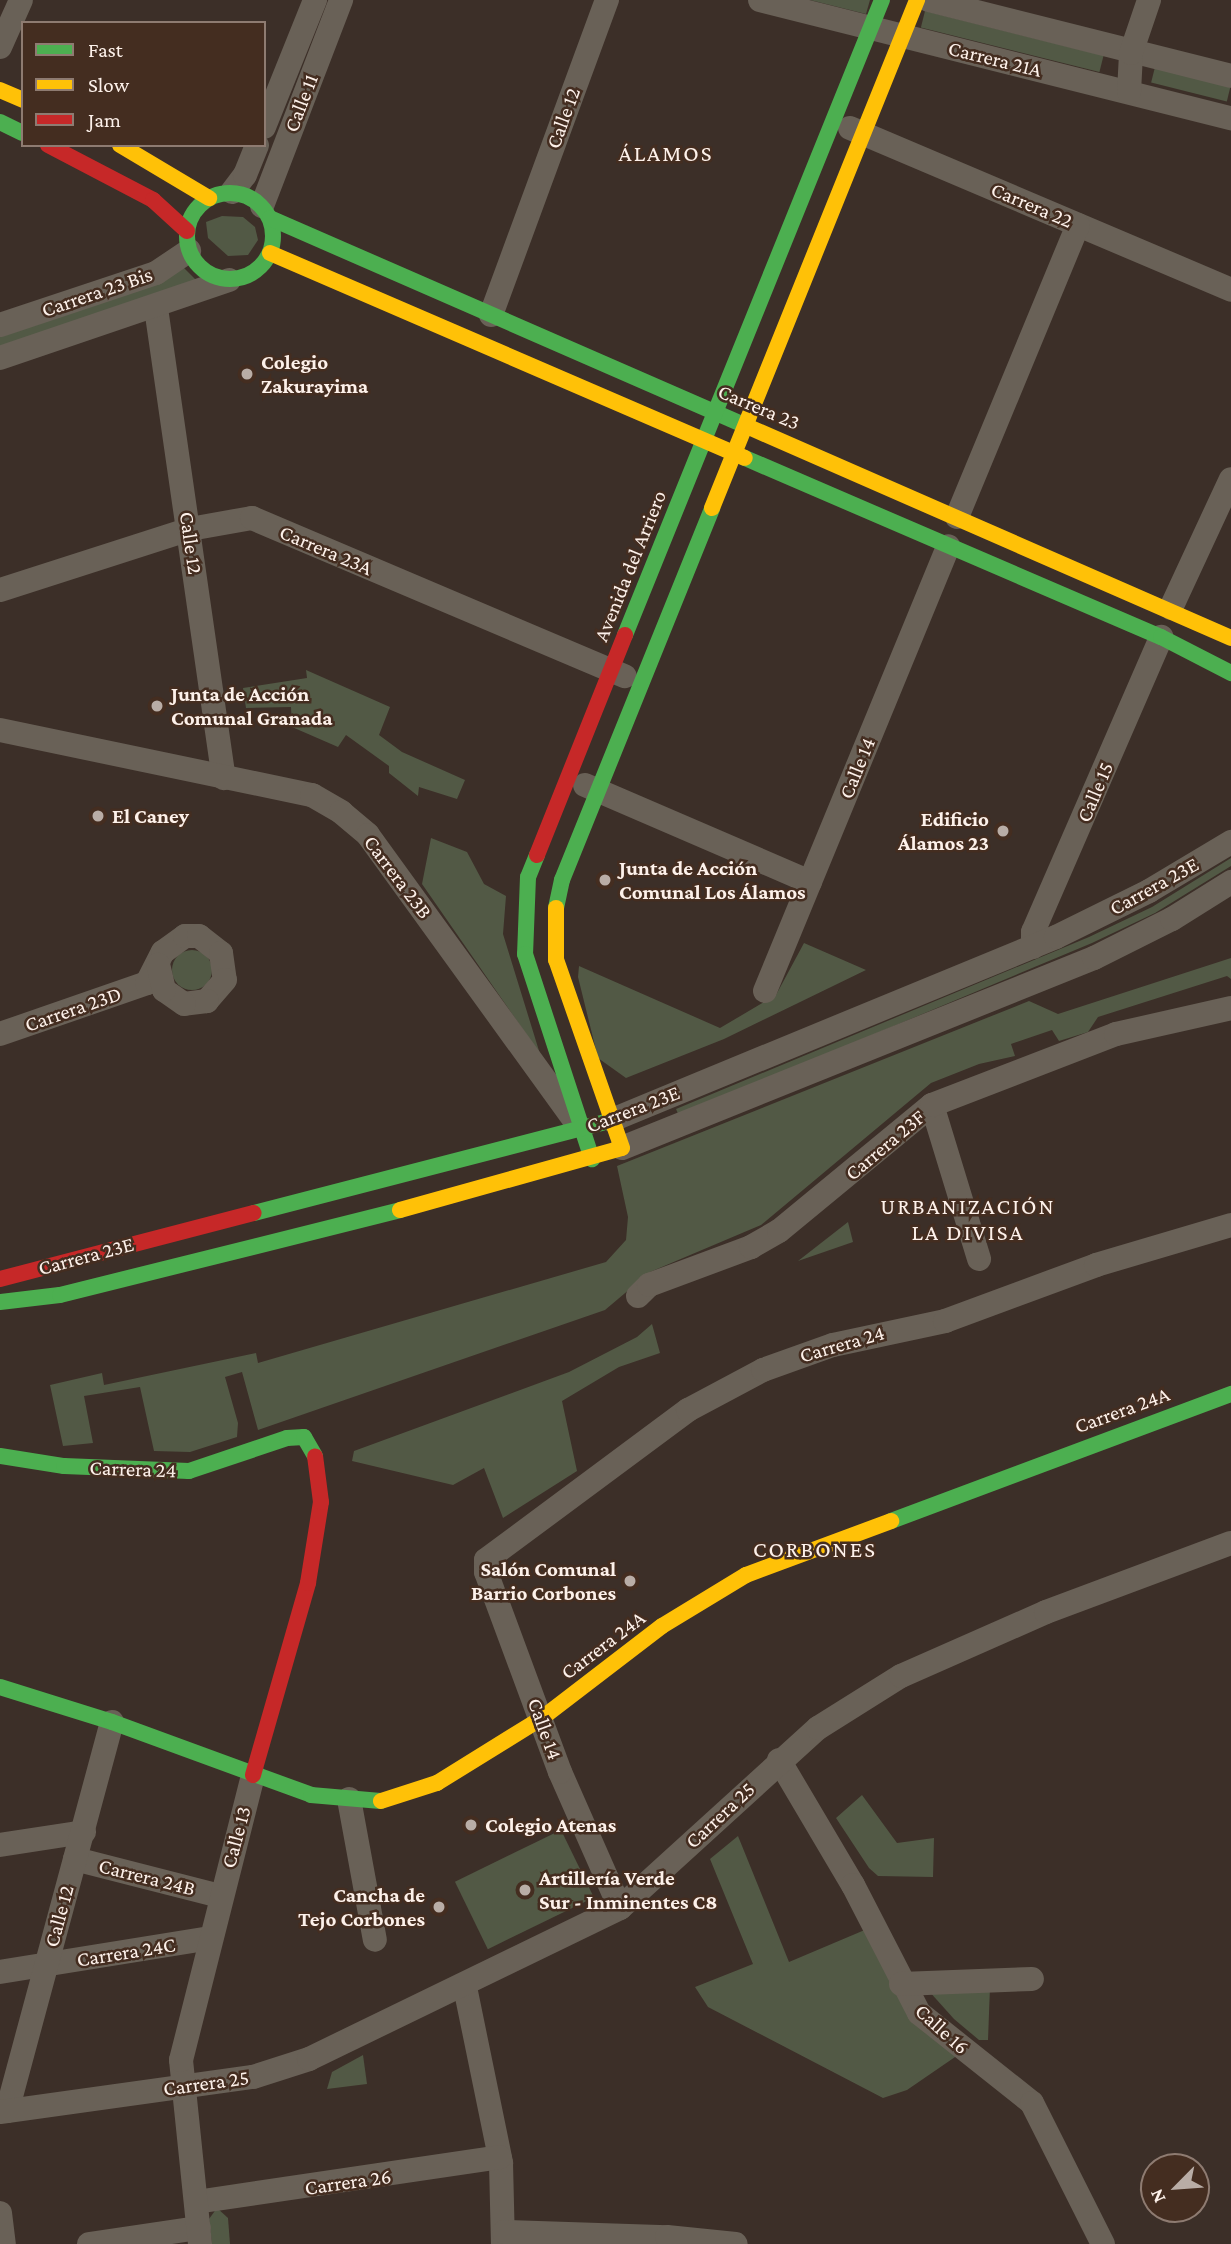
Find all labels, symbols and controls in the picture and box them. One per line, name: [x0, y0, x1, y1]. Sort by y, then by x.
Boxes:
legend: [21, 21, 266, 147]
street label: Carrera 21A: [946, 35, 1044, 83]
text: Fast: [88, 38, 123, 62]
street label: Calle 11: [278, 70, 324, 136]
text: Slow: [88, 73, 129, 97]
street label: Calle 12: [540, 84, 586, 152]
text: Jam: [88, 108, 121, 132]
district label: ÁLAMOS: [619, 139, 713, 167]
street label: Carrera 22: [987, 177, 1077, 233]
street label: Carrera 23 Bis: [38, 261, 156, 323]
place label: Colegio Zakurayima: [261, 349, 368, 399]
marker: Colegio Zakurayima: [239, 366, 255, 382]
street label: Carrera 23: [714, 379, 804, 435]
street label: Avenida del Arriero: [588, 487, 672, 645]
street label: Calle 12: [174, 510, 208, 576]
street label: Carrera 23A: [276, 519, 376, 581]
place label: Junta de Acción Comunal Granada: [171, 681, 332, 731]
marker: Junta de Acción Comunal Granada: [149, 698, 165, 714]
street label: Calle 14: [833, 734, 881, 802]
street label: Calle 15: [1071, 758, 1119, 826]
place label: El Caney: [112, 803, 189, 829]
place label: Edificio Álamos 23: [898, 806, 989, 856]
marker: El Caney: [90, 808, 106, 824]
marker: Edificio Álamos 23: [995, 823, 1011, 839]
street label: Carrera 23B: [358, 830, 438, 924]
street label: Carrera 23E: [1105, 851, 1203, 921]
place label: Junta de Acción Comunal Los Álamos: [619, 855, 806, 905]
marker: Junta de Acción Comunal Los Álamos: [597, 872, 613, 888]
street label: Carrera 23D: [21, 981, 125, 1037]
street label: Carrera 23E: [583, 1080, 683, 1138]
street label: Carrera 23F: [840, 1104, 930, 1186]
district label: URBANIZACIÓN LA DIVISA: [882, 1192, 1054, 1246]
street label: Carrera 23E: [36, 1231, 136, 1281]
street label: Carrera 24: [797, 1320, 887, 1368]
street label: Carrera 24A: [1071, 1381, 1173, 1439]
street label: Carrera 24: [89, 1455, 177, 1483]
district label: CORBONES: [754, 1535, 876, 1563]
place label: Salón Comunal Barrio Corbones: [471, 1556, 616, 1606]
marker: Salón Comunal Barrio Corbones: [622, 1573, 638, 1589]
street label: Carrera 24A: [556, 1605, 650, 1685]
street label: Calle 14: [522, 1695, 568, 1763]
street label: Carrera 25: [680, 1776, 760, 1854]
street label: Calle 13: [216, 1803, 256, 1871]
place label: Colegio Atenas: [485, 1812, 616, 1838]
marker: Colegio Atenas: [463, 1817, 479, 1833]
street label: Carrera 24B: [96, 1853, 198, 1901]
place label: Artillería Verde Sur - Inminentes C8: [539, 1865, 717, 1915]
street label: Calle 12: [39, 1882, 79, 1950]
place label: Cancha de Tejo Corbones: [298, 1882, 425, 1932]
marker: Artillería Verde Sur - Inminentes C8: [517, 1882, 533, 1898]
marker: Cancha de Tejo Corbones: [431, 1899, 447, 1915]
street label: Carrera 24C: [75, 1932, 177, 1972]
street label: Calle 16: [910, 1998, 974, 2060]
street label: Carrera 25: [161, 2065, 251, 2101]
north arrow: [1140, 2153, 1210, 2223]
street label: Carrera 26: [303, 2163, 393, 2201]
text: N: [1145, 2186, 1170, 2207]

